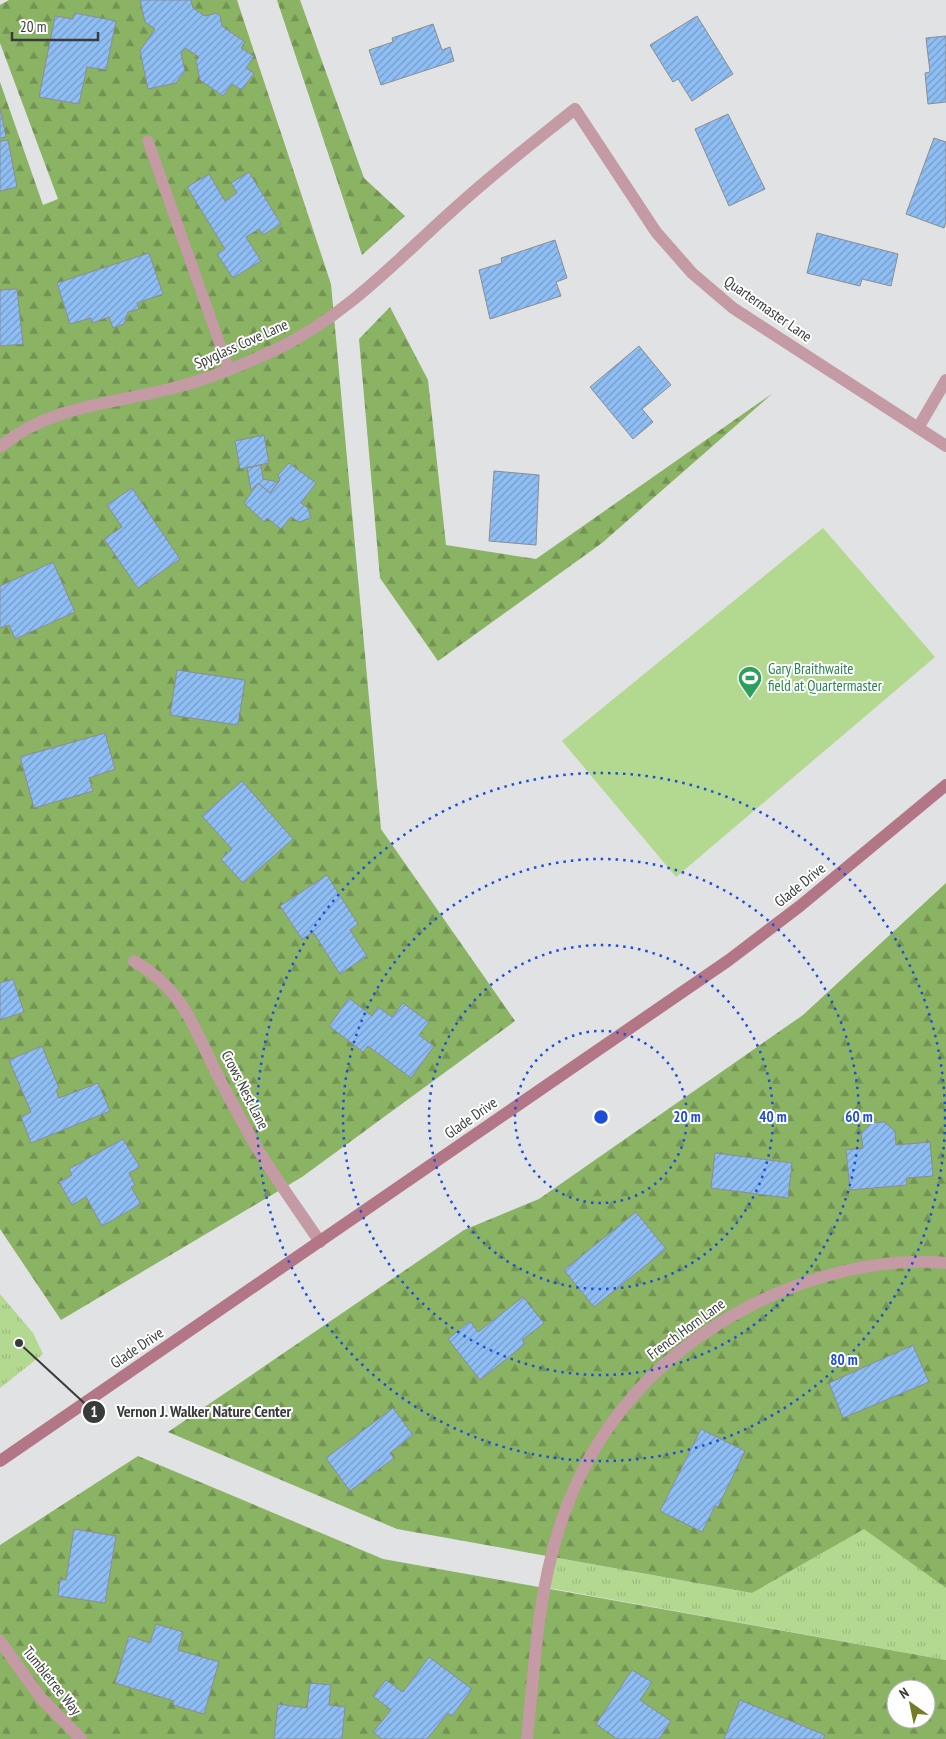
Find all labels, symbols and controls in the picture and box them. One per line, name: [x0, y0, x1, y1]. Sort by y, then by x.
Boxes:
scale bar: [12, 10, 99, 42]
text: 20 m: [20, 17, 46, 36]
street label: Quartermaster Lane: [721, 271, 816, 346]
street label: Spyglass Cove Lane: [191, 314, 291, 373]
place label: Gary Braithwaite field at Quartermaster: [768, 659, 883, 695]
sports icon: Gary Braithwaite field at Quartermaster: [737, 665, 763, 699]
street label: Glade Drive: [770, 858, 829, 911]
street label: Crows Nest Lane: [218, 1047, 273, 1132]
street label: Glade Drive: [441, 1093, 501, 1143]
text: 20 m: [673, 1107, 701, 1126]
text: 40 m: [759, 1107, 787, 1126]
text: 60 m: [845, 1107, 873, 1126]
centre of rings: [592, 1108, 610, 1126]
street label: French Horn Lane: [643, 1294, 728, 1363]
street label: Glade Drive: [107, 1323, 167, 1372]
text: 80 m: [830, 1350, 858, 1369]
callout: Vernon J. Walker Nature Center: [81, 1396, 302, 1427]
text: Vernon J. Walker Nature Center: [116, 1401, 292, 1421]
text: 1: [90, 1402, 98, 1421]
street label: Tumbletree Way: [19, 1643, 86, 1719]
north arrow: [886, 1679, 936, 1729]
text: N: [896, 1683, 912, 1703]

